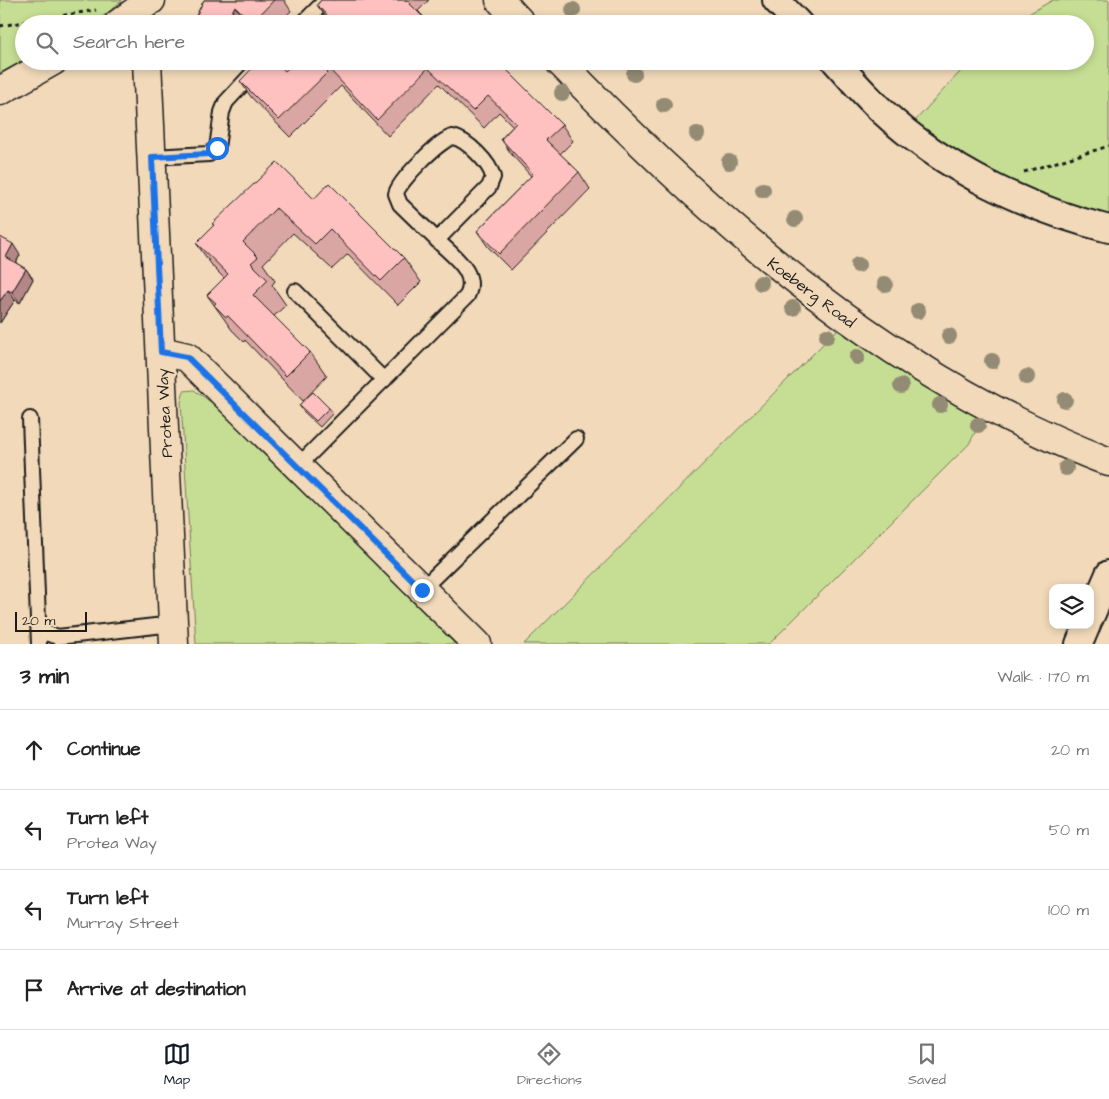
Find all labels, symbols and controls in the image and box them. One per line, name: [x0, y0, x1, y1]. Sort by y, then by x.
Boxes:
search box: [15, 15, 1094, 70]
icon: search: [33, 29, 61, 57]
text: Search here: [73, 29, 185, 56]
route start: [206, 137, 229, 160]
street label: Koeberg Road: [762, 252, 860, 334]
street label: Protea Way: [152, 367, 179, 458]
route end: [411, 579, 434, 602]
map controls: [1049, 584, 1094, 629]
button: layers: [1049, 584, 1094, 629]
scale bar: [15, 609, 88, 632]
text: 20 m: [22, 611, 55, 631]
text: 3 min: [20, 662, 69, 691]
text: Walk · 170 m: [998, 666, 1089, 688]
icon: ahead: [20, 736, 48, 764]
text: Continue: [67, 736, 141, 763]
text: 20 m: [1051, 739, 1089, 761]
text: Turn left: [67, 805, 148, 832]
icon: left: [20, 816, 48, 844]
text: 50 m: [1049, 819, 1089, 841]
text: Protea Way: [67, 832, 157, 854]
text: Turn left: [67, 885, 148, 912]
icon: left: [20, 896, 48, 924]
text: 100 m: [1048, 899, 1089, 921]
text: Murray Street: [67, 912, 179, 934]
icon: arrive: [20, 976, 48, 1004]
text: Arrive at destination: [67, 976, 246, 1003]
tab: Map: [163, 1040, 191, 1090]
tab: Directions: [517, 1040, 582, 1090]
tab: Saved: [908, 1040, 946, 1090]

